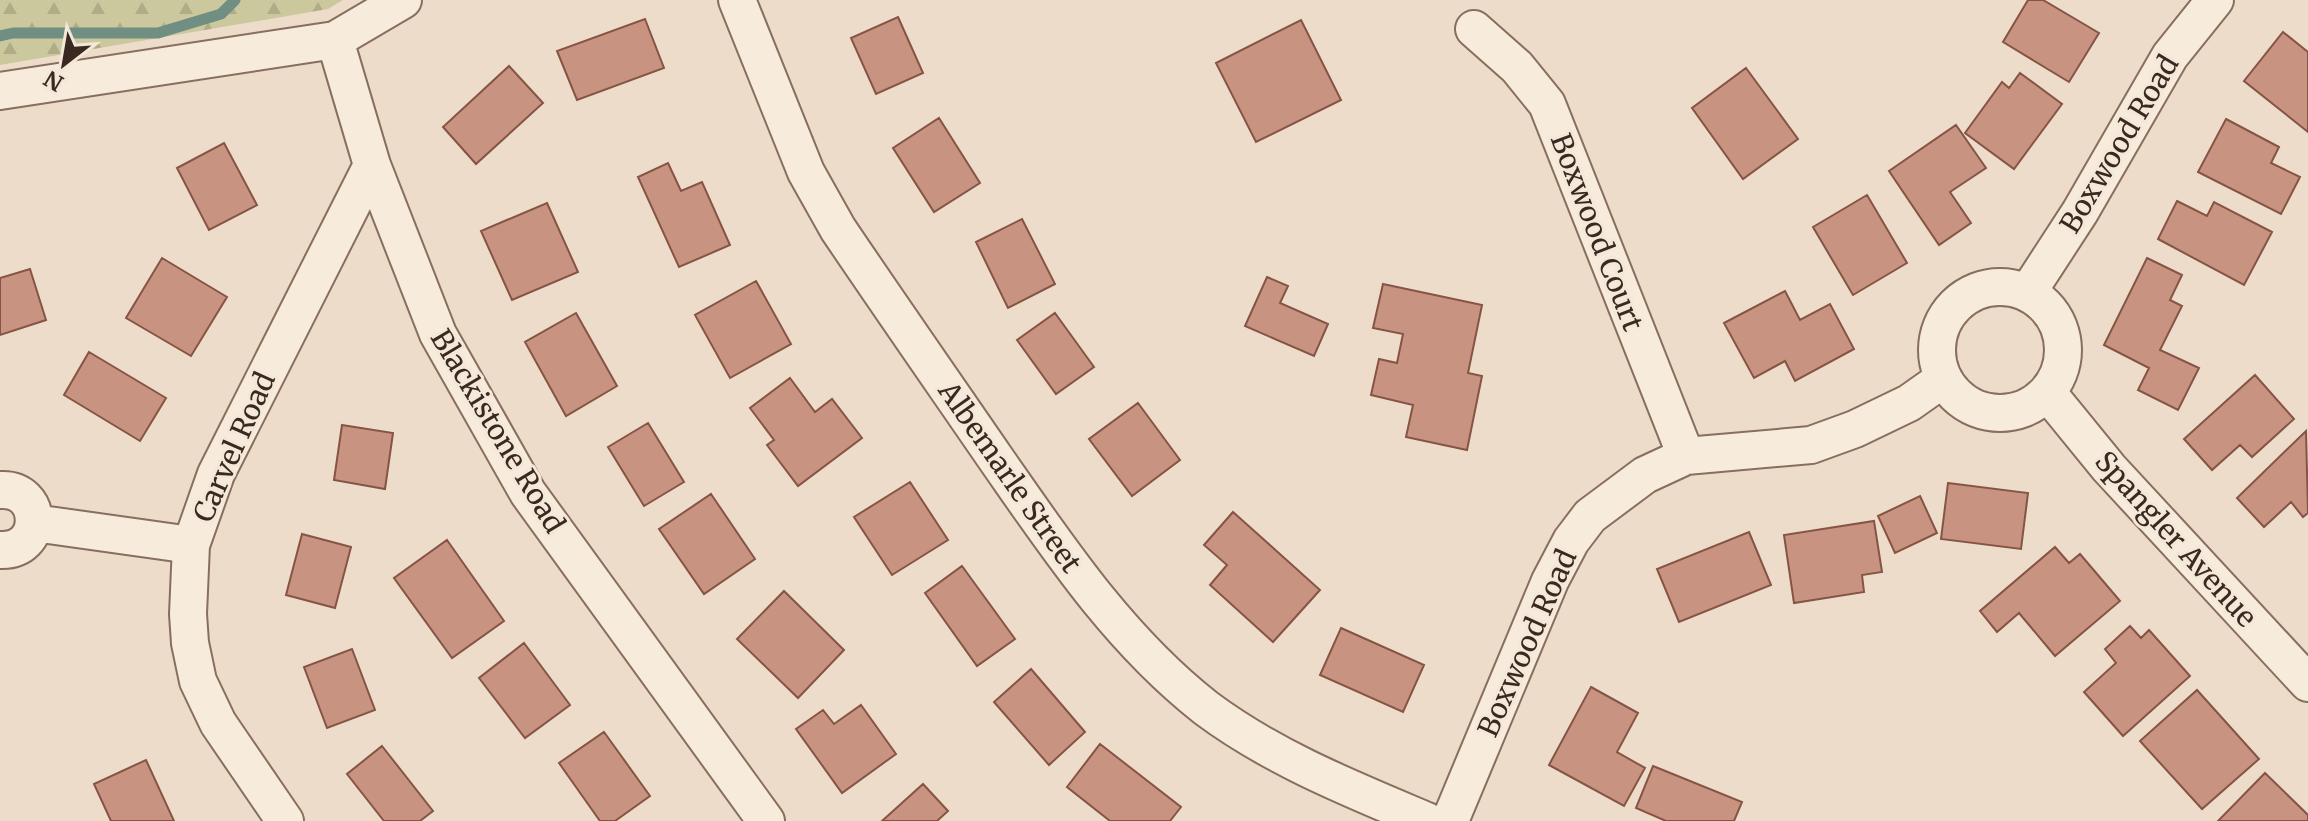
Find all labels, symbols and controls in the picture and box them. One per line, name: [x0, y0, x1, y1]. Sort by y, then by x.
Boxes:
north arrow: [24, 24, 104, 104]
street label: Boxwood Road: [2052, 48, 2186, 240]
text: N: [39, 64, 68, 98]
street label: Boxwood Court: [1543, 128, 1651, 336]
street label: Blackistone Road: [423, 323, 573, 540]
street label: Carvel Road: [185, 366, 283, 528]
street label: Albemarle Street: [930, 374, 1089, 580]
street label: Spangler Avenue: [2087, 444, 2265, 634]
street label: Boxwood Road: [1470, 544, 1584, 742]

